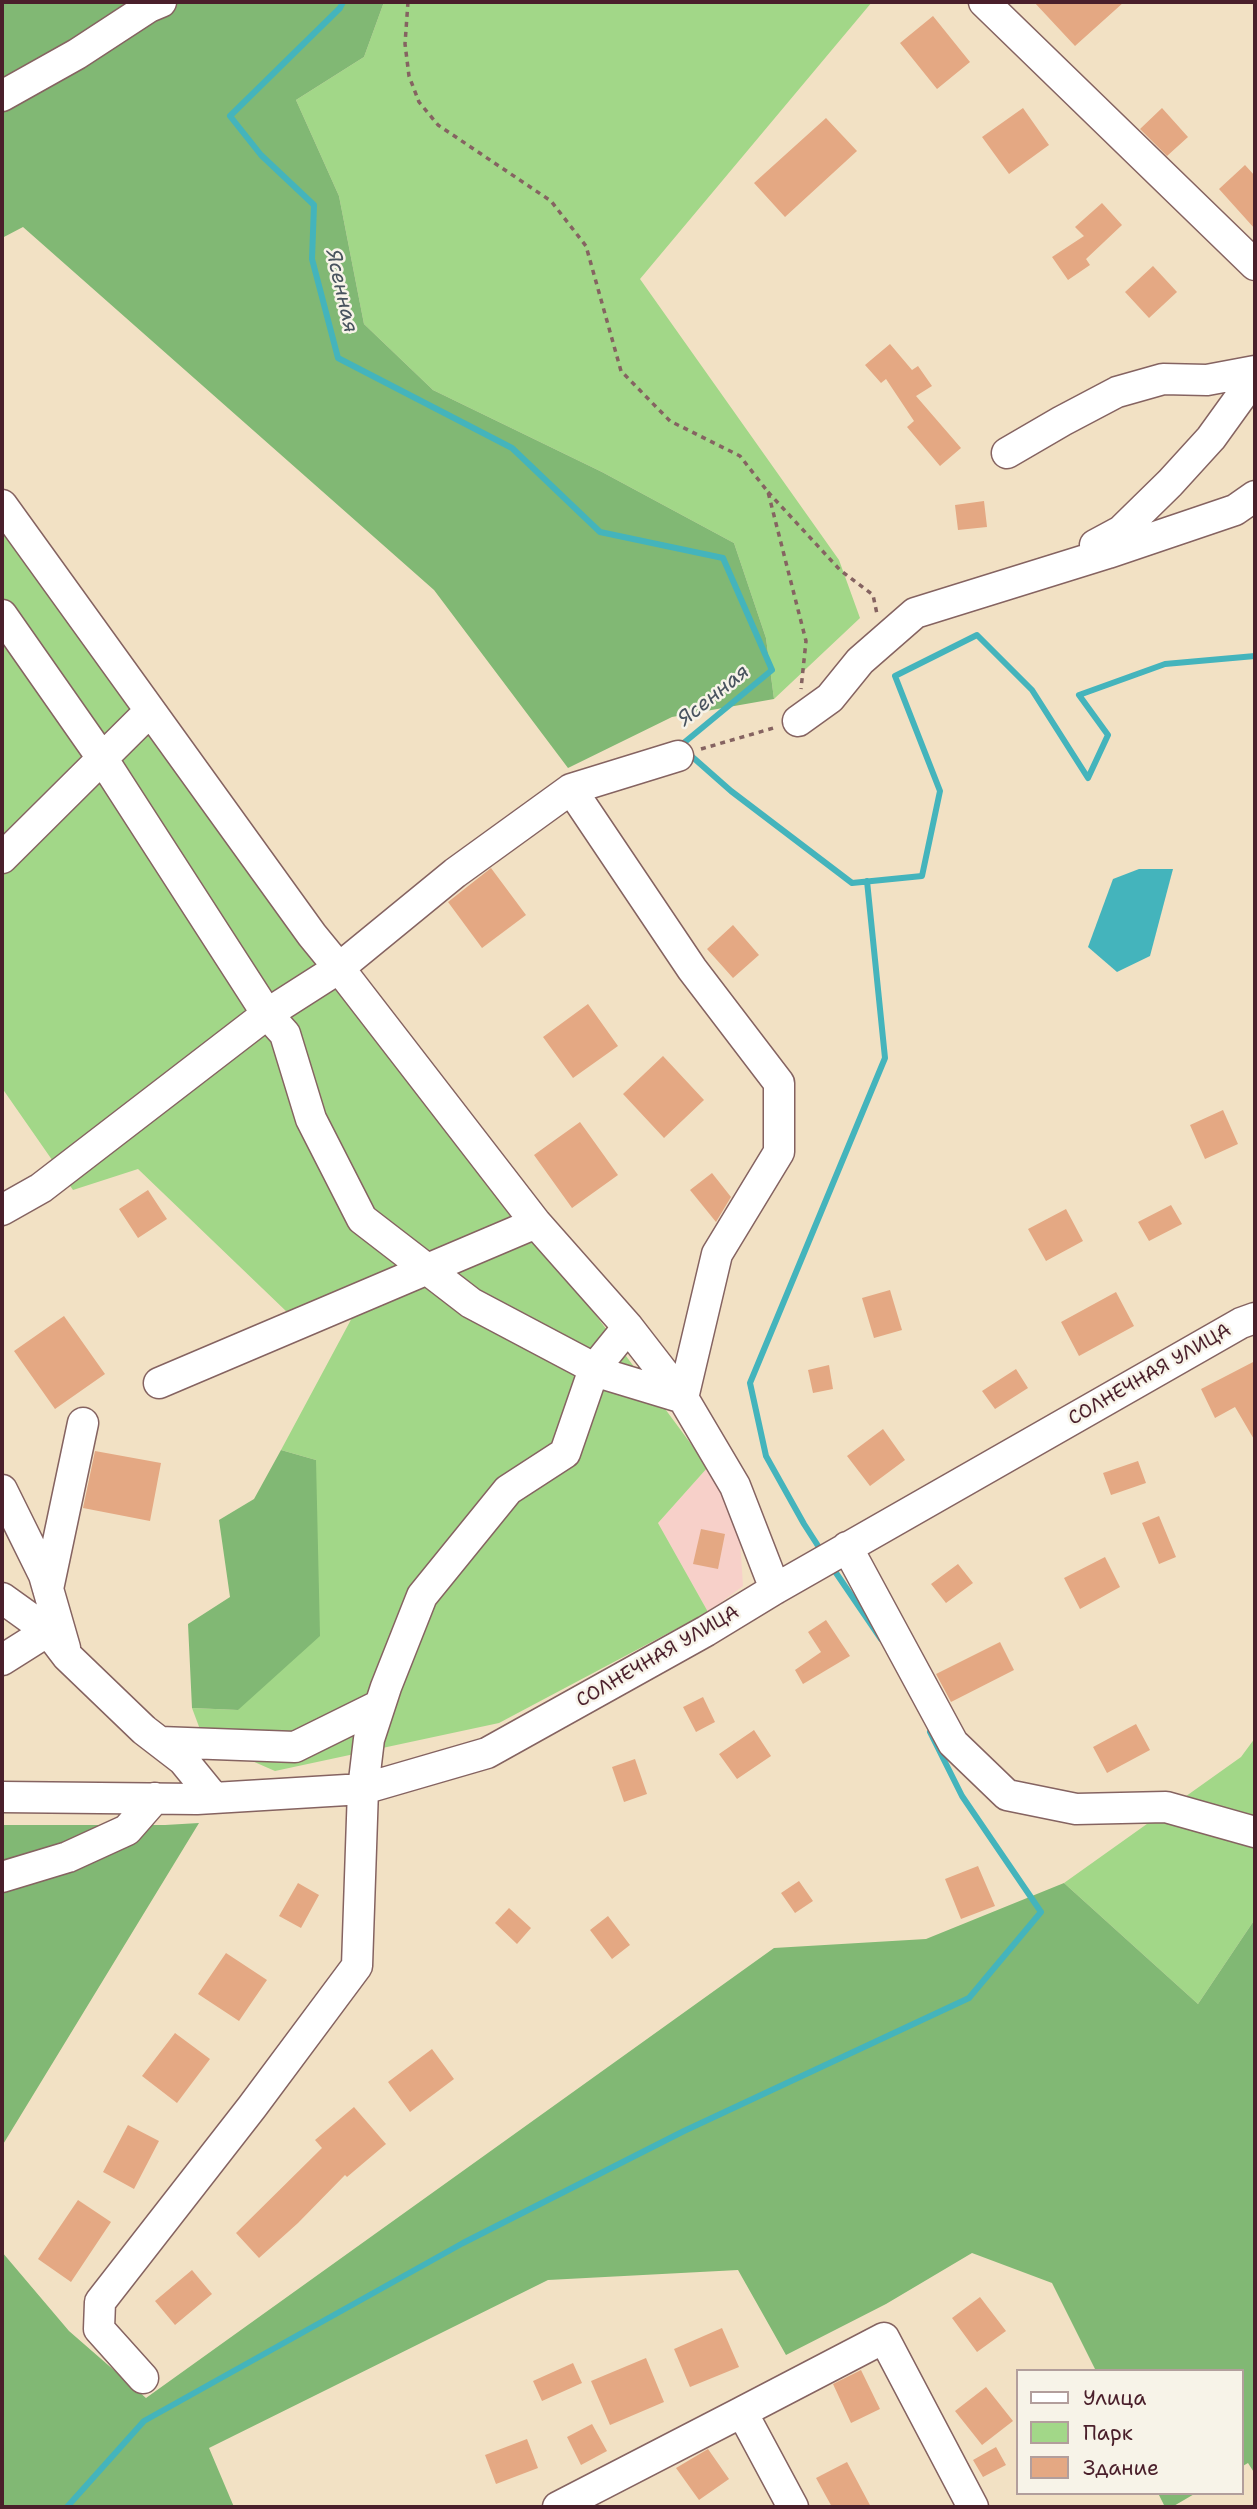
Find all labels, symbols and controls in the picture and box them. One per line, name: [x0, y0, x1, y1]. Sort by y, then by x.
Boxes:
water label: Ясенная: [319, 247, 363, 335]
water label: Ясенная: [673, 660, 755, 732]
street label: СОЛНЕЧНАЯ УЛИЦА: [1065, 1319, 1235, 1431]
street label: СОЛНЕЧНАЯ УЛИЦА: [573, 1601, 743, 1713]
legend: [1016, 2369, 1243, 2495]
text: Улица: [1083, 2384, 1146, 2412]
text: Парк: [1083, 2419, 1133, 2447]
text: Здание: [1083, 2454, 1159, 2482]

